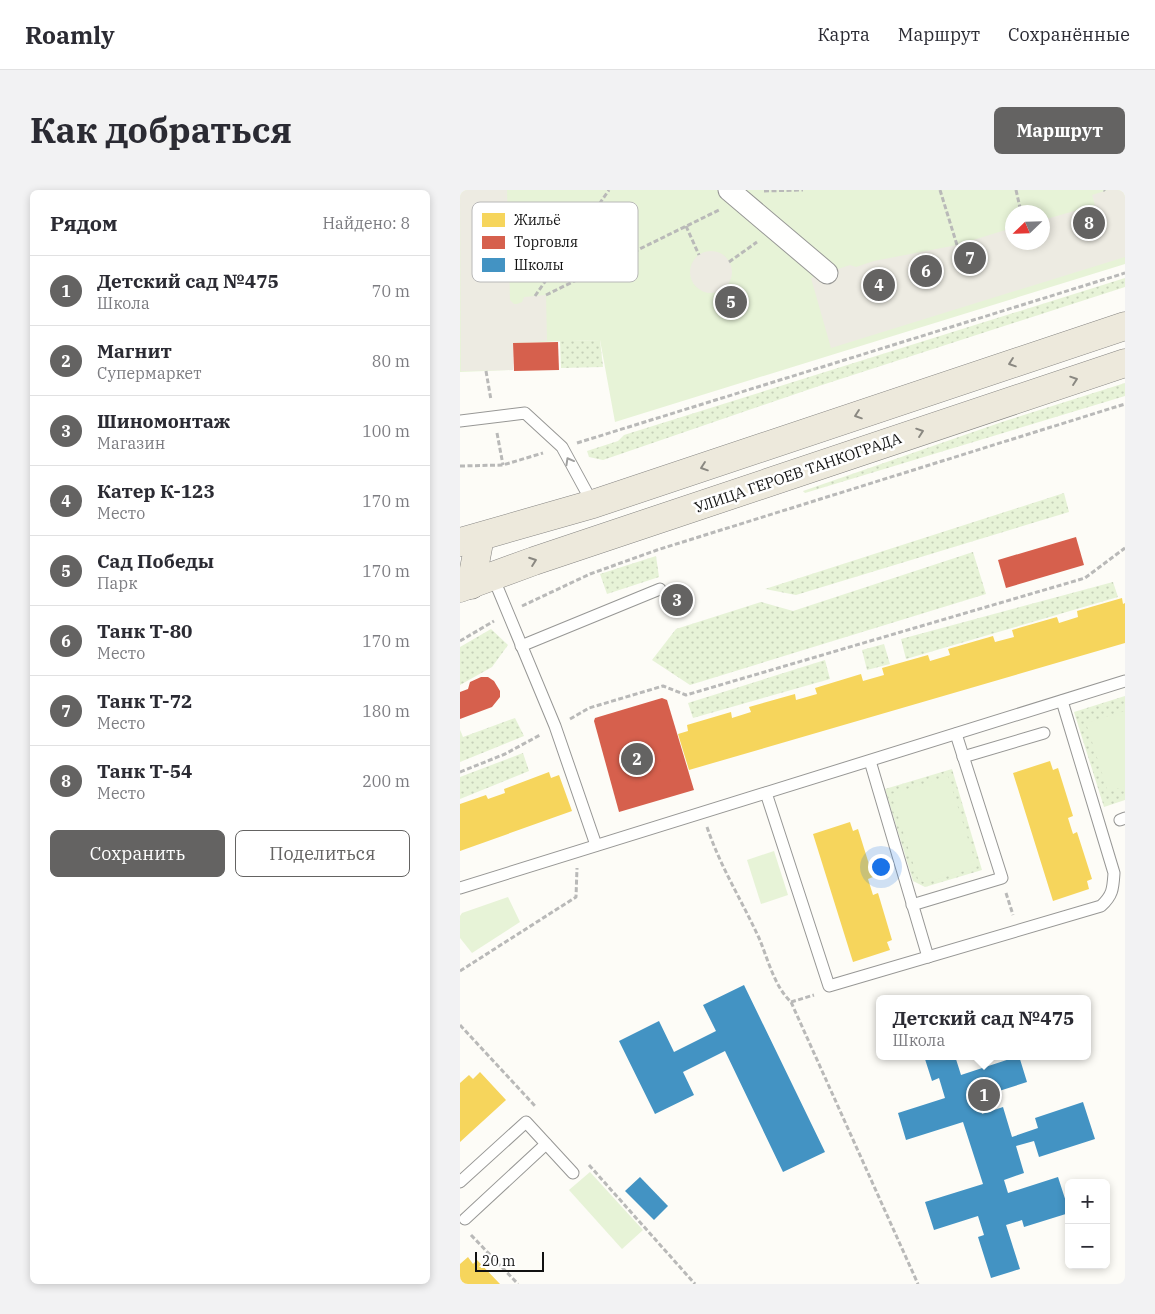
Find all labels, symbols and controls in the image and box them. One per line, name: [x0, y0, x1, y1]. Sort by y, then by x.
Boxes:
text: Roamly: [25, 19, 115, 51]
text: Карта: [817, 23, 870, 46]
text: Маршрут: [898, 23, 980, 46]
text: Сохранённые: [1008, 23, 1130, 46]
text: Как добраться: [30, 107, 292, 153]
button: Маршрут: [994, 107, 1125, 154]
legend: [472, 202, 638, 282]
pin: 8: [1073, 204, 1105, 242]
north arrow: [1005, 205, 1050, 250]
text: Рядом: [50, 209, 118, 237]
text: Жильё: [514, 211, 561, 229]
text: Найдено: 8: [322, 213, 410, 233]
text: Торговля: [514, 233, 578, 251]
pin: 7: [954, 239, 986, 277]
pin: 6: [910, 252, 942, 290]
text: Школы: [514, 256, 564, 274]
pin: 4: [863, 266, 895, 304]
text: Детский сад №475: [97, 269, 279, 293]
text: 1: [61, 281, 71, 301]
text: 70 m: [372, 281, 410, 301]
pin: 5: [715, 283, 747, 321]
text: Школа: [97, 293, 150, 313]
text: Магнит: [97, 339, 172, 363]
text: 2: [61, 351, 71, 371]
text: 80 m: [372, 351, 410, 371]
one-way arrow: [1009, 358, 1017, 368]
text: Супермаркет: [97, 363, 202, 383]
one-way arrow: [1069, 376, 1078, 386]
text: Шиномонтаж: [97, 409, 230, 433]
one-way arrow: [855, 409, 863, 419]
text: 3: [61, 421, 71, 441]
text: 100 m: [362, 421, 410, 441]
street label: УЛИЦА ГЕРОЕВ ТАНКОГРАДА: [692, 428, 904, 517]
one-way arrow: [915, 428, 923, 438]
text: Магазин: [97, 433, 165, 453]
one-way arrow: [565, 457, 575, 466]
one-way arrow: [701, 461, 709, 471]
text: Катер К-123: [97, 479, 215, 503]
text: 4: [61, 491, 71, 511]
text: 170 m: [362, 491, 410, 511]
text: Место: [97, 503, 145, 523]
text: Сад Победы: [97, 549, 214, 573]
one-way arrow: [529, 557, 537, 567]
text: 5: [61, 561, 71, 581]
text: 170 m: [362, 561, 410, 581]
text: Парк: [97, 573, 137, 593]
pin: 3: [661, 581, 693, 619]
text: Танк Т-80: [97, 619, 192, 643]
text: 6: [61, 631, 71, 651]
text: 170 m: [362, 631, 410, 651]
text: Место: [97, 643, 145, 663]
text: Танк Т-72: [97, 689, 192, 713]
text: 7: [61, 701, 71, 721]
text: 180 m: [362, 701, 410, 721]
text: Место: [97, 713, 145, 733]
pin: 2: [621, 740, 653, 778]
text: Танк Т-54: [97, 759, 192, 783]
text: 8: [61, 771, 71, 791]
text: 200 m: [362, 771, 410, 791]
text: Место: [97, 783, 145, 803]
button: Сохранить: [50, 830, 225, 877]
button: Поделиться: [235, 830, 410, 877]
your location: [868, 854, 894, 880]
popup: [876, 995, 1091, 1060]
text: Детский сад №475: [893, 1006, 1074, 1030]
text: Школа: [893, 1030, 945, 1050]
pin: 1: [968, 1076, 1000, 1114]
map controls: [1065, 1179, 1110, 1269]
button: +: [1065, 1179, 1110, 1224]
button: −: [1065, 1224, 1110, 1269]
scale bar: [475, 1249, 544, 1272]
text: 20 m: [482, 1252, 515, 1270]

